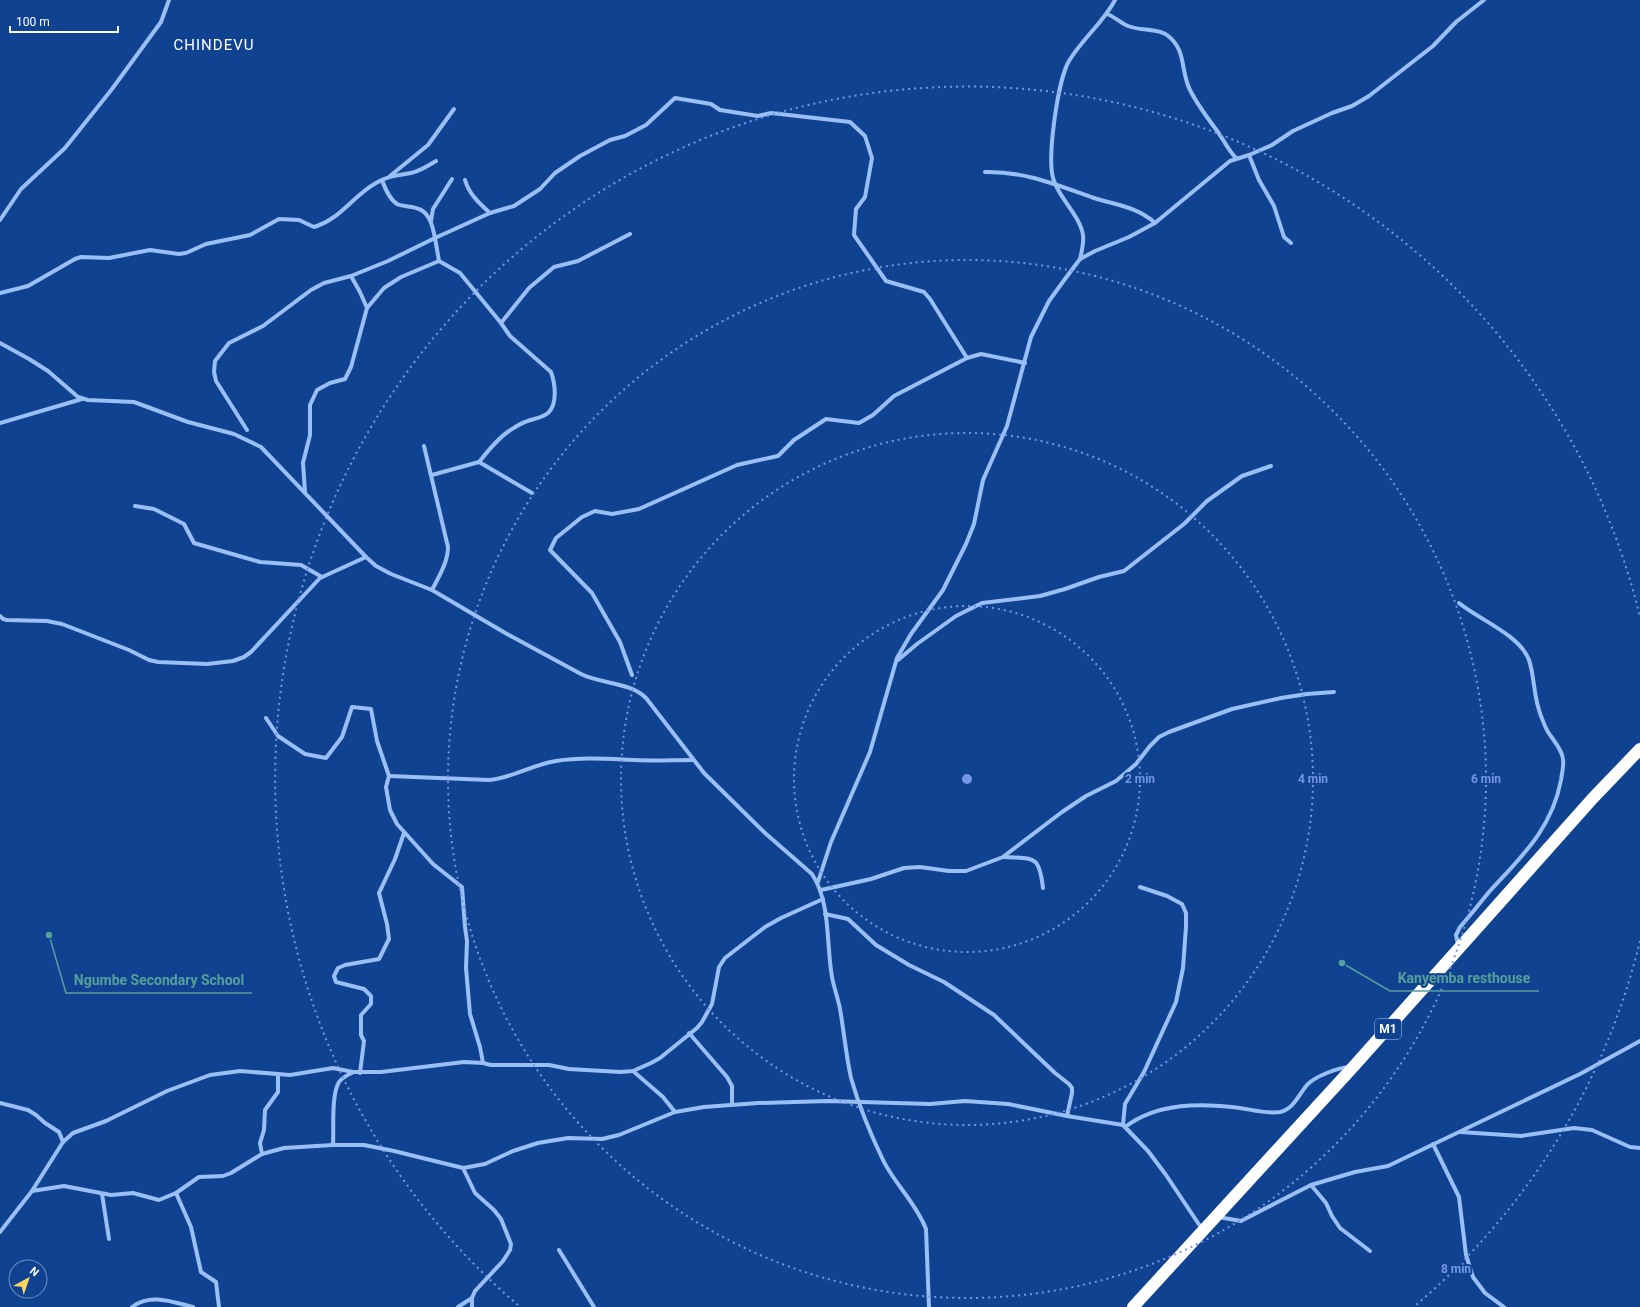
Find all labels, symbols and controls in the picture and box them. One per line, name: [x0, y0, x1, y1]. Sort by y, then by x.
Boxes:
scale bar: [10, 8, 118, 34]
text: 100 m: [16, 15, 50, 29]
district label: CHINDEVU: [174, 36, 254, 54]
centre of rings: [960, 772, 974, 786]
text: 2 min: [1125, 772, 1155, 786]
text: 4 min: [1298, 772, 1328, 786]
text: 6 min: [1471, 772, 1501, 786]
callout: Kanyemba resthouse: [1390, 965, 1539, 991]
callout: Ngumbe Secondary School: [66, 967, 252, 993]
text: Kanyemba resthouse: [1398, 970, 1531, 986]
text: Ngumbe Secondary School: [74, 972, 244, 988]
road number: M1: [1375, 1019, 1401, 1039]
north arrow: [8, 1259, 48, 1299]
text: 8 min: [1441, 1262, 1471, 1276]
text: N: [27, 1264, 41, 1279]

